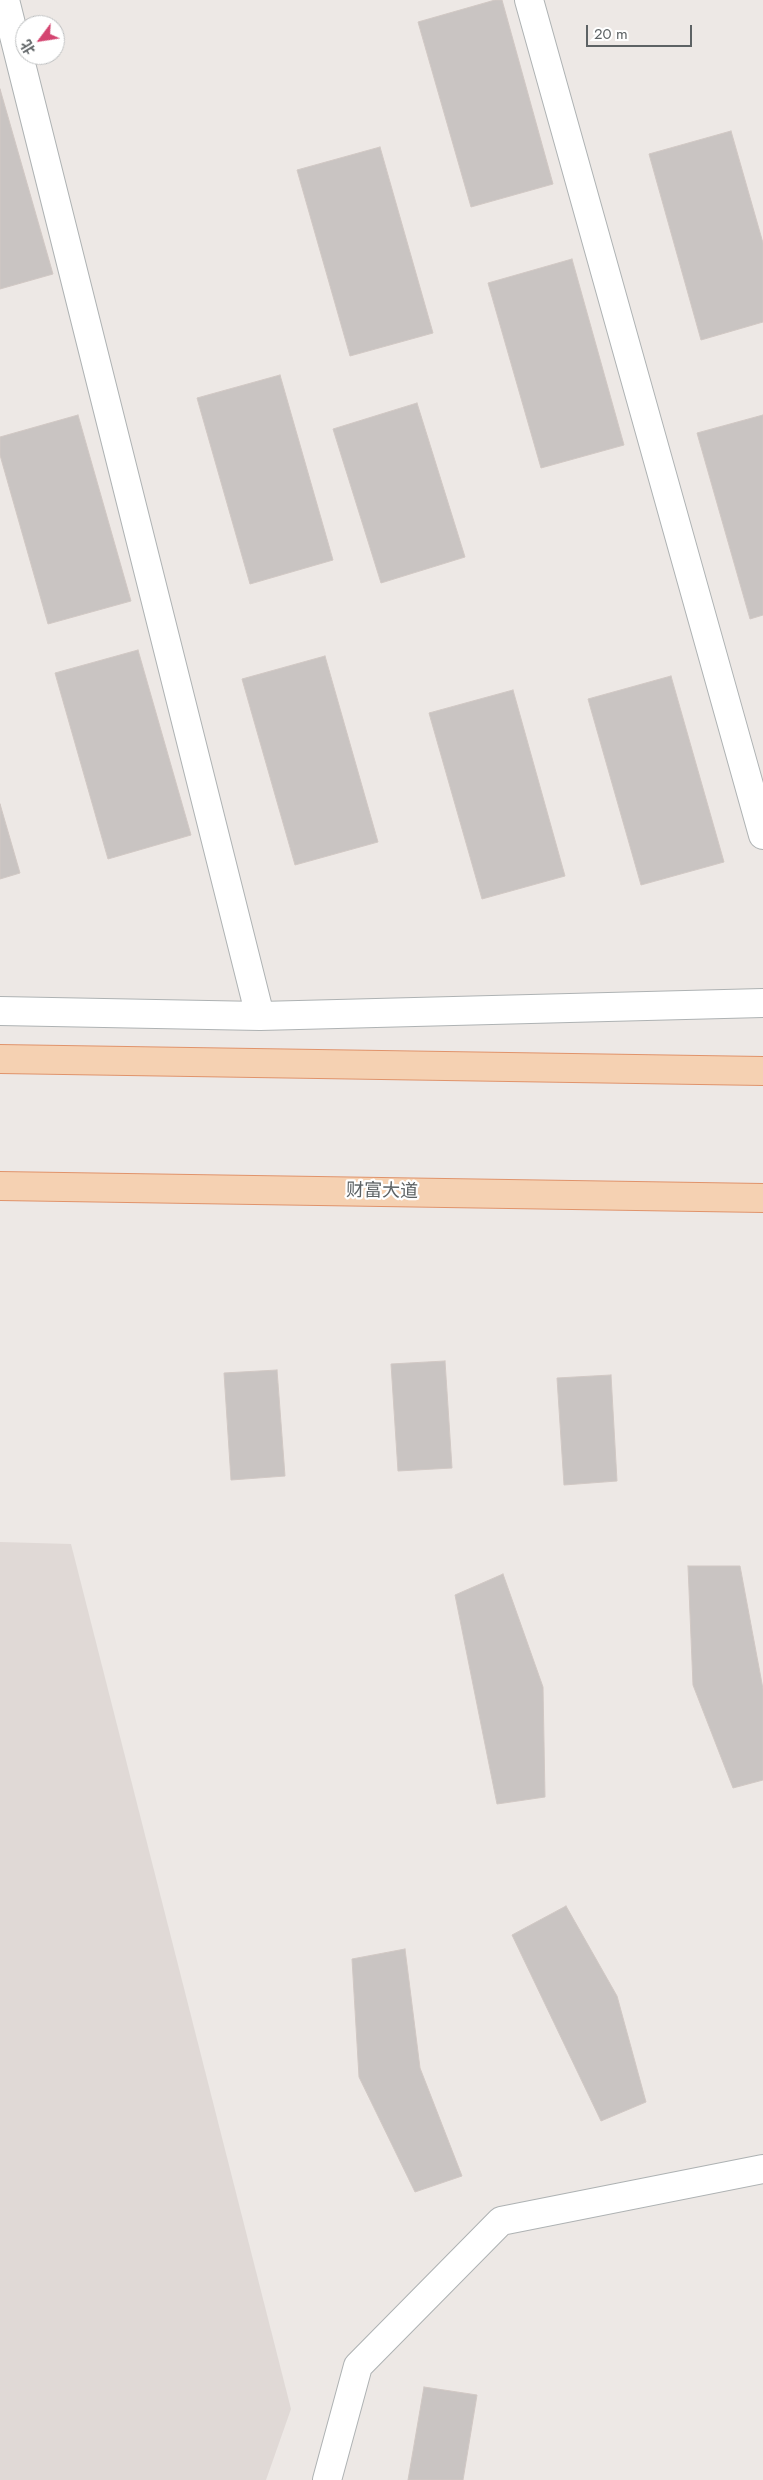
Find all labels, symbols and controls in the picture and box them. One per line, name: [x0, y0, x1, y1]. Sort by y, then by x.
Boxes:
north arrow: [15, 15, 65, 65]
scale bar: [588, 15, 694, 47]
text: 20 m: [594, 23, 628, 45]
text: 北: [16, 36, 40, 58]
street label: 财富大道: [346, 1181, 418, 1203]

